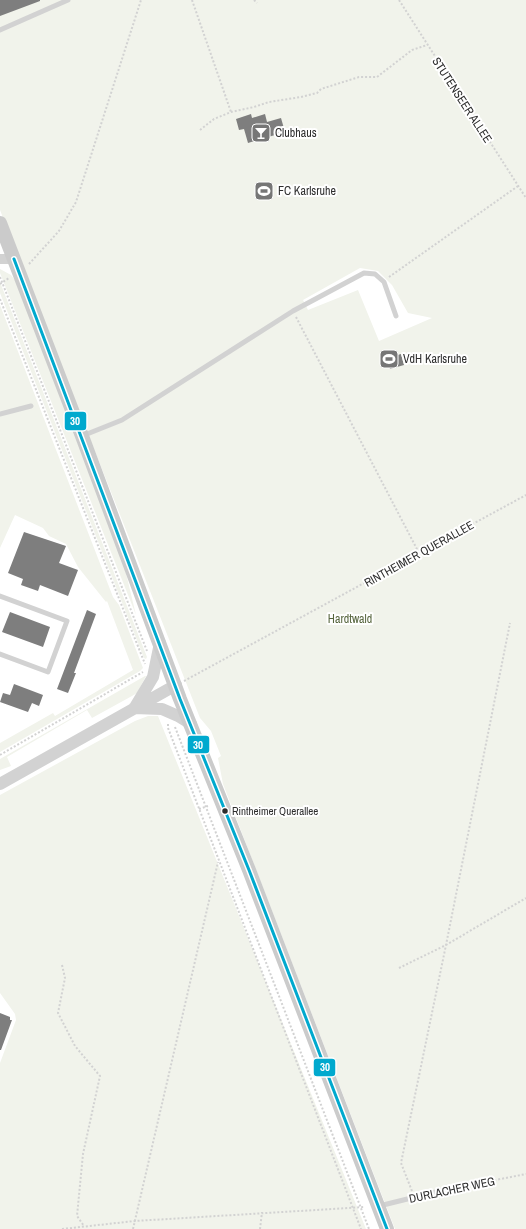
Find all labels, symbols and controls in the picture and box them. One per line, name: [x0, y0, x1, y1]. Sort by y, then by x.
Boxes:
street label: STUTENSEER ALLEE: [428, 54, 496, 146]
bar icon: Clubhaus: [250, 122, 272, 144]
place label: Clubhaus: [275, 125, 317, 141]
sports icon: FC Karlsruhe: [253, 180, 275, 202]
place label: FC Karlsruhe: [278, 183, 336, 199]
sports icon: VdH Karlsruhe: [378, 348, 400, 370]
place label: VdH Karlsruhe: [403, 351, 467, 367]
line badge: 30: [64, 411, 87, 431]
text: 30: [70, 414, 80, 428]
street label: RINTHEIMER QUERALLEE: [361, 517, 477, 591]
park label: Hardtwald: [328, 611, 372, 627]
line badge: 30: [187, 735, 210, 754]
text: 30: [193, 738, 203, 752]
place label: Rintheimer Querallee: [232, 804, 318, 818]
marker: Rintheimer Querallee: [220, 806, 230, 816]
line badge: 30: [313, 1058, 336, 1077]
text: 30: [320, 1060, 330, 1074]
street label: DURLACHER WEG: [408, 1173, 496, 1207]

